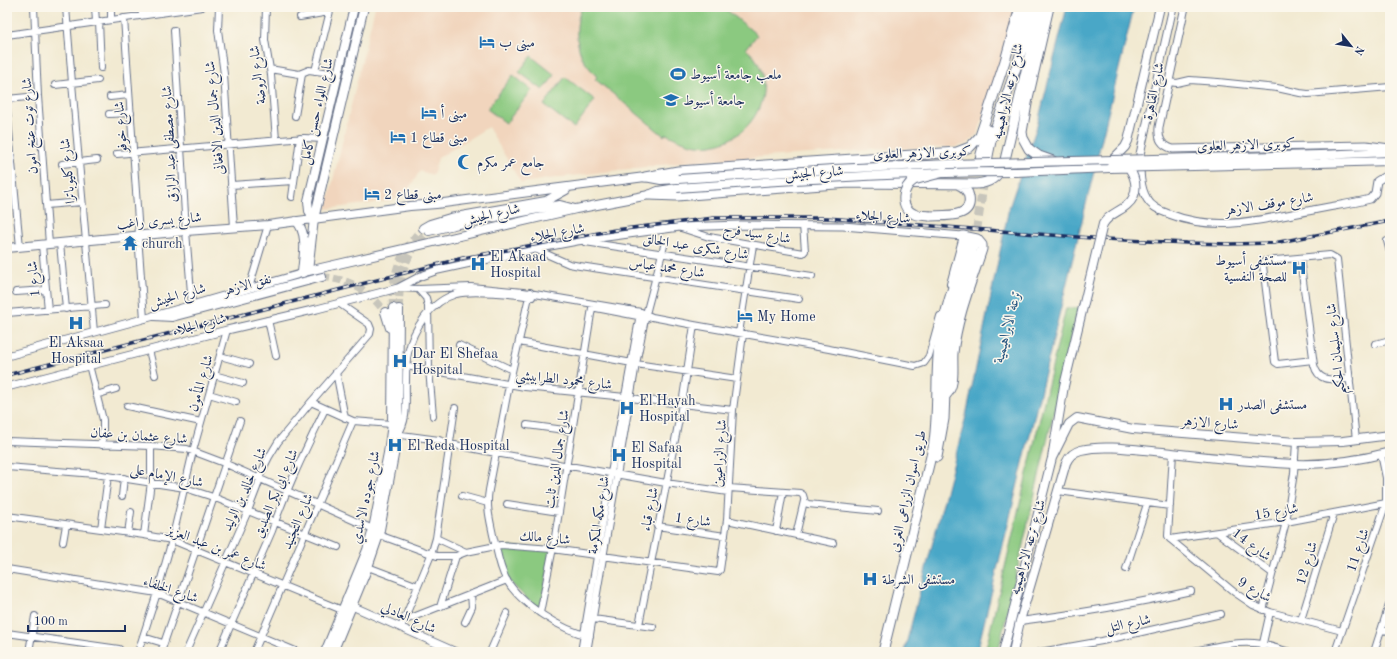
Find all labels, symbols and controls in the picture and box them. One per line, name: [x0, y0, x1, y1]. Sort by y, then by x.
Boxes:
north arrow: [1331, 26, 1371, 66]
hotel icon: مبنى ب: [478, 33, 496, 51]
place label: مبنى ب: [499, 36, 535, 52]
street label: شارع ترعه الابراهيميه: [990, 42, 1030, 141]
street label: شارع الروضة: [246, 44, 273, 105]
text: N: [1351, 44, 1365, 57]
street label: شارع اللواء حسن كامل: [297, 56, 340, 167]
street label: شارع جمال الدين الافغانى: [203, 60, 231, 176]
street label: شارع القاهرة: [1141, 61, 1171, 122]
place label: ملعب جامعة أسيوط: [690, 64, 782, 84]
sports icon: ملعب جامعة أسيوط: [669, 65, 687, 83]
street label: شارع توت عنخ امون: [20, 77, 45, 175]
street label: شارع مصطفى عبد الرازق: [159, 85, 184, 203]
place label: جامعة أسيوط: [683, 90, 745, 109]
school or university icon: جامعة أسيوط: [662, 91, 680, 109]
street label: شارع خوفو: [112, 101, 134, 155]
place label: مبنى أ: [441, 103, 467, 123]
hotel icon: مبنى أ: [420, 104, 438, 122]
hotel icon: مبنى قطاع 1: [389, 128, 407, 146]
place label: مبنى قطاع 1: [410, 131, 468, 149]
street label: كوبرى الازهر العلوى: [1197, 136, 1296, 155]
street label: شارع كليوباترا: [57, 137, 82, 204]
street label: كوبرى الازهر العلوى: [873, 144, 972, 163]
mosque icon: جامع عمر مكرم: [456, 153, 474, 171]
place label: جامع عمر مكرم: [477, 155, 545, 176]
street label: شارع الجيش: [784, 164, 844, 186]
hotel icon: مبنى قطاع 2: [363, 185, 381, 203]
place label: مبنى قطاع 2: [384, 188, 442, 206]
street label: شارع موقف الازهر: [1222, 190, 1315, 222]
street label: شارع الجيش: [461, 202, 522, 232]
street label: شارع الجلاء: [855, 208, 911, 230]
street label: شارع يسرى راغب: [116, 210, 203, 236]
street label: شارع الجلاء: [529, 221, 586, 249]
street label: شارع سيد فرج: [721, 222, 792, 251]
street label: شارع شكرى عبد الخالق: [641, 231, 750, 266]
temple icon: church: [121, 234, 139, 252]
place label: church: [142, 237, 183, 251]
place label: El Akaad Hospital: [490, 250, 546, 280]
place label: مستشفى أسيوط للصحة النفسية: [1215, 250, 1287, 285]
hospital icon: El Akaad Hospital: [469, 255, 487, 273]
street label: شارع محمد عباس: [628, 256, 706, 284]
hospital icon: مستشفى أسيوط للصحة النفسية: [1290, 259, 1308, 277]
street label: شارع 1: [25, 260, 47, 298]
street label: نفق الازهر: [220, 272, 273, 300]
street label: شارع الجيش: [147, 281, 209, 315]
water label: ترعة الابراهيمية: [992, 288, 1025, 366]
street label: شارع سليمان الحكيم: [1323, 302, 1354, 395]
hotel icon: My Home: [736, 307, 754, 325]
place label: My Home: [757, 310, 816, 324]
street label: شارع الجلاء: [171, 312, 229, 342]
hospital icon: El Aksaa Hospital: [67, 314, 85, 332]
place label: El Aksaa Hospital: [48, 336, 104, 366]
place label: Dar El Shefaa Hospital: [412, 347, 498, 377]
street label: شارع المأمون: [182, 352, 220, 414]
hospital icon: Dar El Shefaa Hospital: [391, 352, 409, 370]
street label: شارع محمود الطرابيشي: [514, 368, 613, 398]
place label: El Hayah Hospital: [639, 394, 696, 424]
hospital icon: مستشفى الصدر: [1217, 395, 1235, 413]
place label: مستشفى الصدر: [1236, 398, 1307, 415]
hospital icon: El Hayah Hospital: [618, 399, 636, 417]
street label: شارع جمال الدين ثابت: [542, 409, 576, 510]
street label: شارع الازهر: [1179, 414, 1239, 436]
street label: شارع الزراعيين: [710, 419, 733, 488]
street label: شارع عثمان بن عفان: [90, 426, 188, 450]
street label: طريق اسوان الزراعى الغربى: [886, 429, 931, 554]
hospital icon: El Reda Hospital: [386, 436, 404, 454]
place label: El Reda Hospital: [407, 439, 510, 453]
place label: El Safaa Hospital: [631, 441, 682, 471]
street label: شارع خالد بن الوليد: [220, 446, 273, 535]
hospital icon: El Safaa Hospital: [610, 446, 628, 464]
street label: شارع ابى بكر الصديق: [250, 447, 305, 541]
street label: شارع جوده الاسدي: [349, 449, 387, 546]
street label: شارع الإمام على: [128, 462, 204, 495]
street label: شارع مكه المكرمة: [585, 475, 616, 556]
street label: شارع قباء: [639, 486, 665, 533]
street label: شارع التجنيد: [280, 491, 320, 553]
street label: شارع ترعه الابراهيميه: [1008, 498, 1052, 597]
street label: شارع 15: [1253, 501, 1300, 527]
street label: شارع 1: [673, 511, 712, 533]
street label: شارع عمر بن عبد العزيز: [162, 522, 268, 577]
street label: شارع 14: [1227, 526, 1273, 567]
street label: شارع 11: [1344, 527, 1376, 575]
street label: شارع مالك: [519, 529, 571, 551]
street label: شارع 12: [1294, 540, 1324, 588]
hospital icon: مستشفى الشرطة: [861, 570, 879, 588]
place label: مستشفى الشرطة: [882, 573, 955, 590]
street label: شارع الخلفاء: [140, 574, 200, 610]
street label: شارع 9: [1233, 575, 1274, 609]
street label: شارع العادلي: [377, 600, 438, 640]
scale bar: [28, 607, 125, 633]
street label: شارع التل: [1104, 612, 1153, 640]
text: 100 m: [34, 616, 68, 628]

